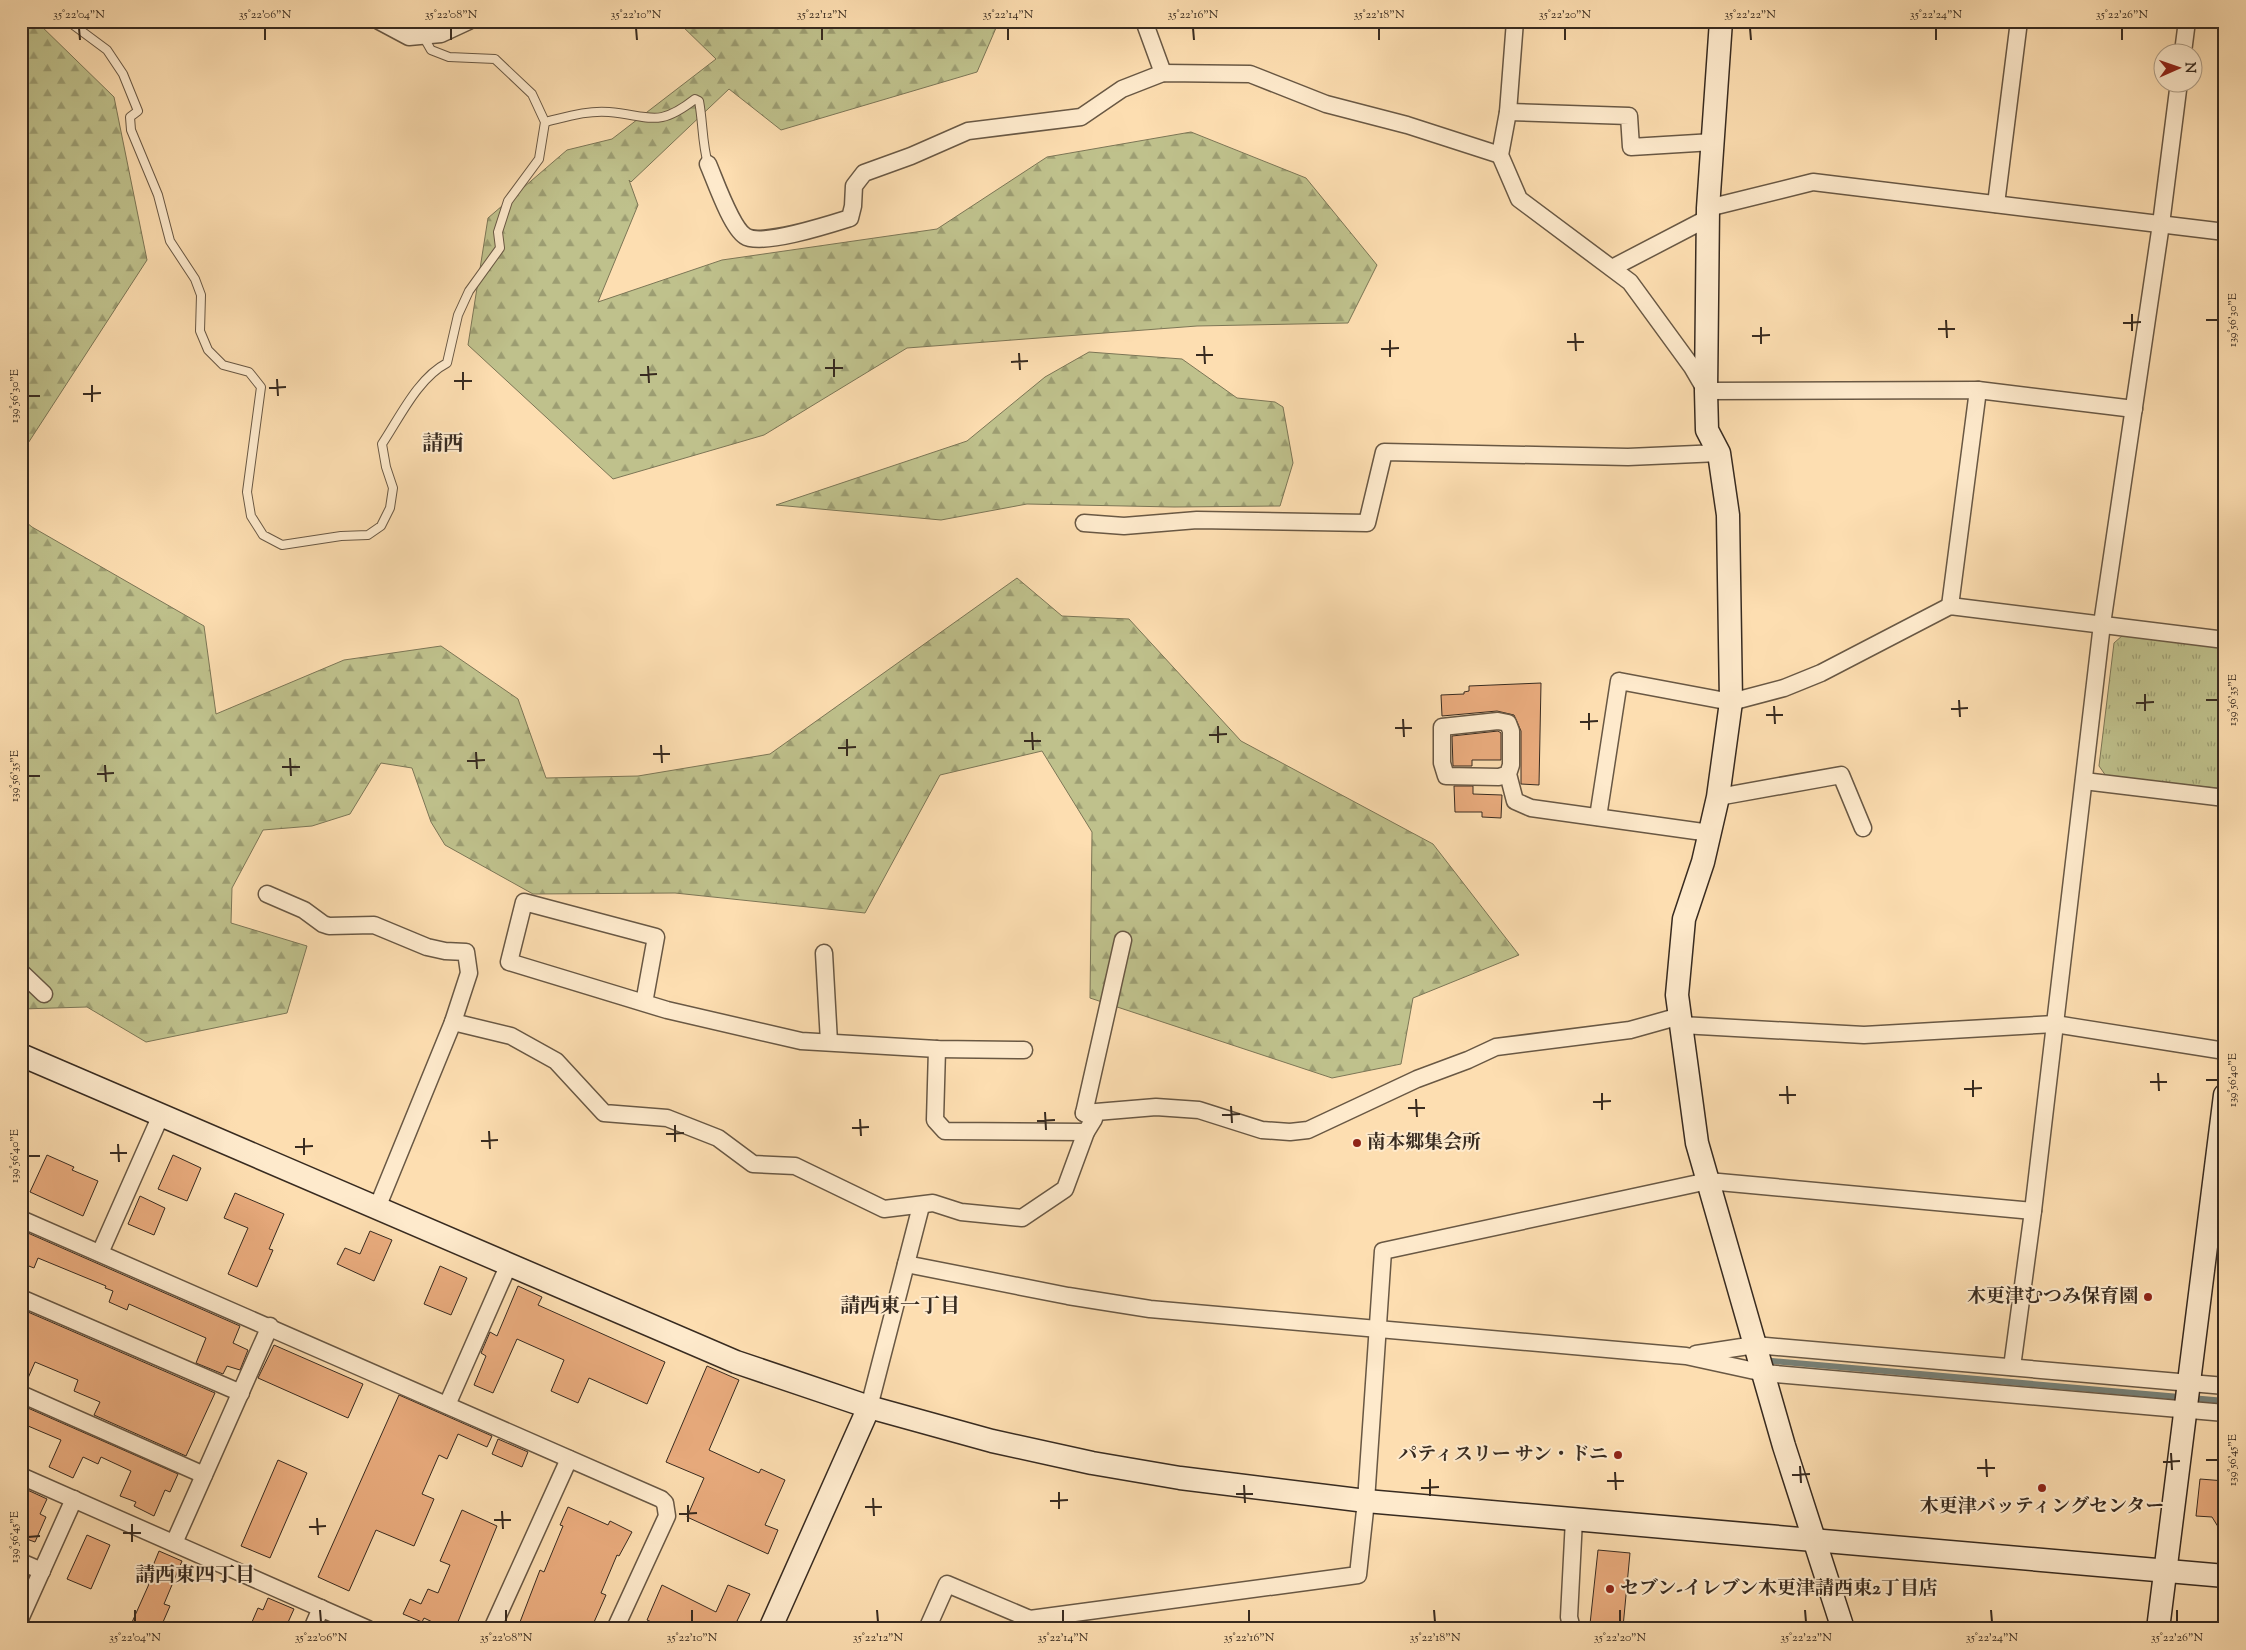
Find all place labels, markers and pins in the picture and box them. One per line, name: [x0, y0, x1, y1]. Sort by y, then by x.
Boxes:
place label: 南本郷集会所: [1367, 1130, 1481, 1157]
marker: 南本郷集会所: [1351, 1137, 1363, 1149]
place label: 木更津むつみ保育園: [1967, 1284, 2138, 1311]
marker: 木更津むつみ保育園: [2142, 1291, 2154, 1303]
place label: パティスリー サン・ドニ: [1398, 1442, 1608, 1469]
marker: パティスリー サン・ドニ: [1612, 1449, 1624, 1461]
marker: 木更津バッティングセンター: [2036, 1482, 2048, 1494]
place label: 木更津バッティングセンター: [1920, 1494, 2164, 1521]
place label: セブン-イレブン木更津請西東2丁目店: [1620, 1576, 1938, 1603]
marker: セブン-イレブン木更津請西東2丁目店: [1604, 1583, 1616, 1595]

